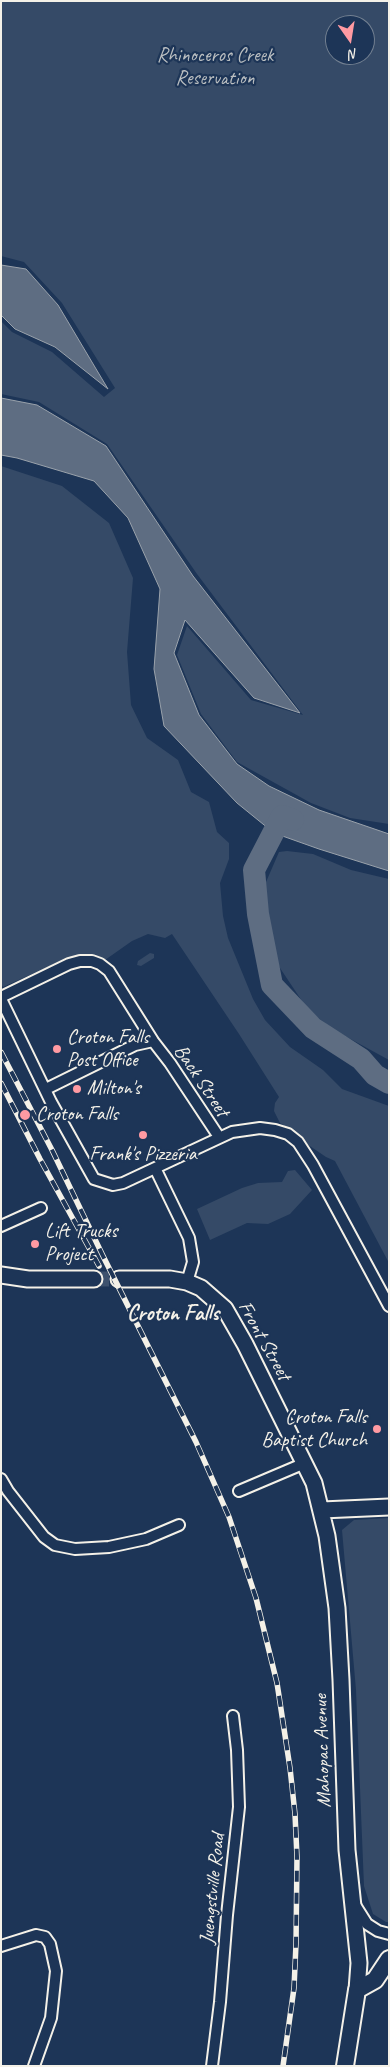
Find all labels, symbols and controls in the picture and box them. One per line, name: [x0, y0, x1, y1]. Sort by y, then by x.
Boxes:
north arrow: [325, 15, 375, 65]
park label: Rhinoceros Creek Reservation: [157, 44, 273, 91]
text: N: [347, 45, 359, 63]
place label: Croton Falls Post Office: [67, 1026, 149, 1073]
street label: Back Street: [168, 1040, 234, 1122]
marker: Croton Falls Post Office: [51, 1043, 63, 1055]
place label: Milton's: [87, 1077, 141, 1101]
marker: Milton's: [71, 1083, 83, 1095]
place label: Croton Falls: [36, 1103, 118, 1127]
marker: Croton Falls: [18, 1108, 32, 1122]
marker: Frank's Pizzeria: [137, 1129, 149, 1141]
place label: Frank's Pizzeria: [89, 1143, 197, 1167]
place label: Lift Trucks Project: [45, 1220, 117, 1267]
marker: Lift Trucks Project: [29, 1238, 41, 1250]
street label: Front Street: [232, 1297, 296, 1385]
district label: Croton Falls: [127, 1301, 219, 1327]
place label: Croton Falls Baptist Church: [262, 1406, 367, 1453]
marker: Croton Falls Baptist Church: [371, 1423, 383, 1435]
street label: Mahopac Avenue: [309, 1694, 337, 1808]
street label: Juengstville Road: [195, 1833, 231, 1945]

